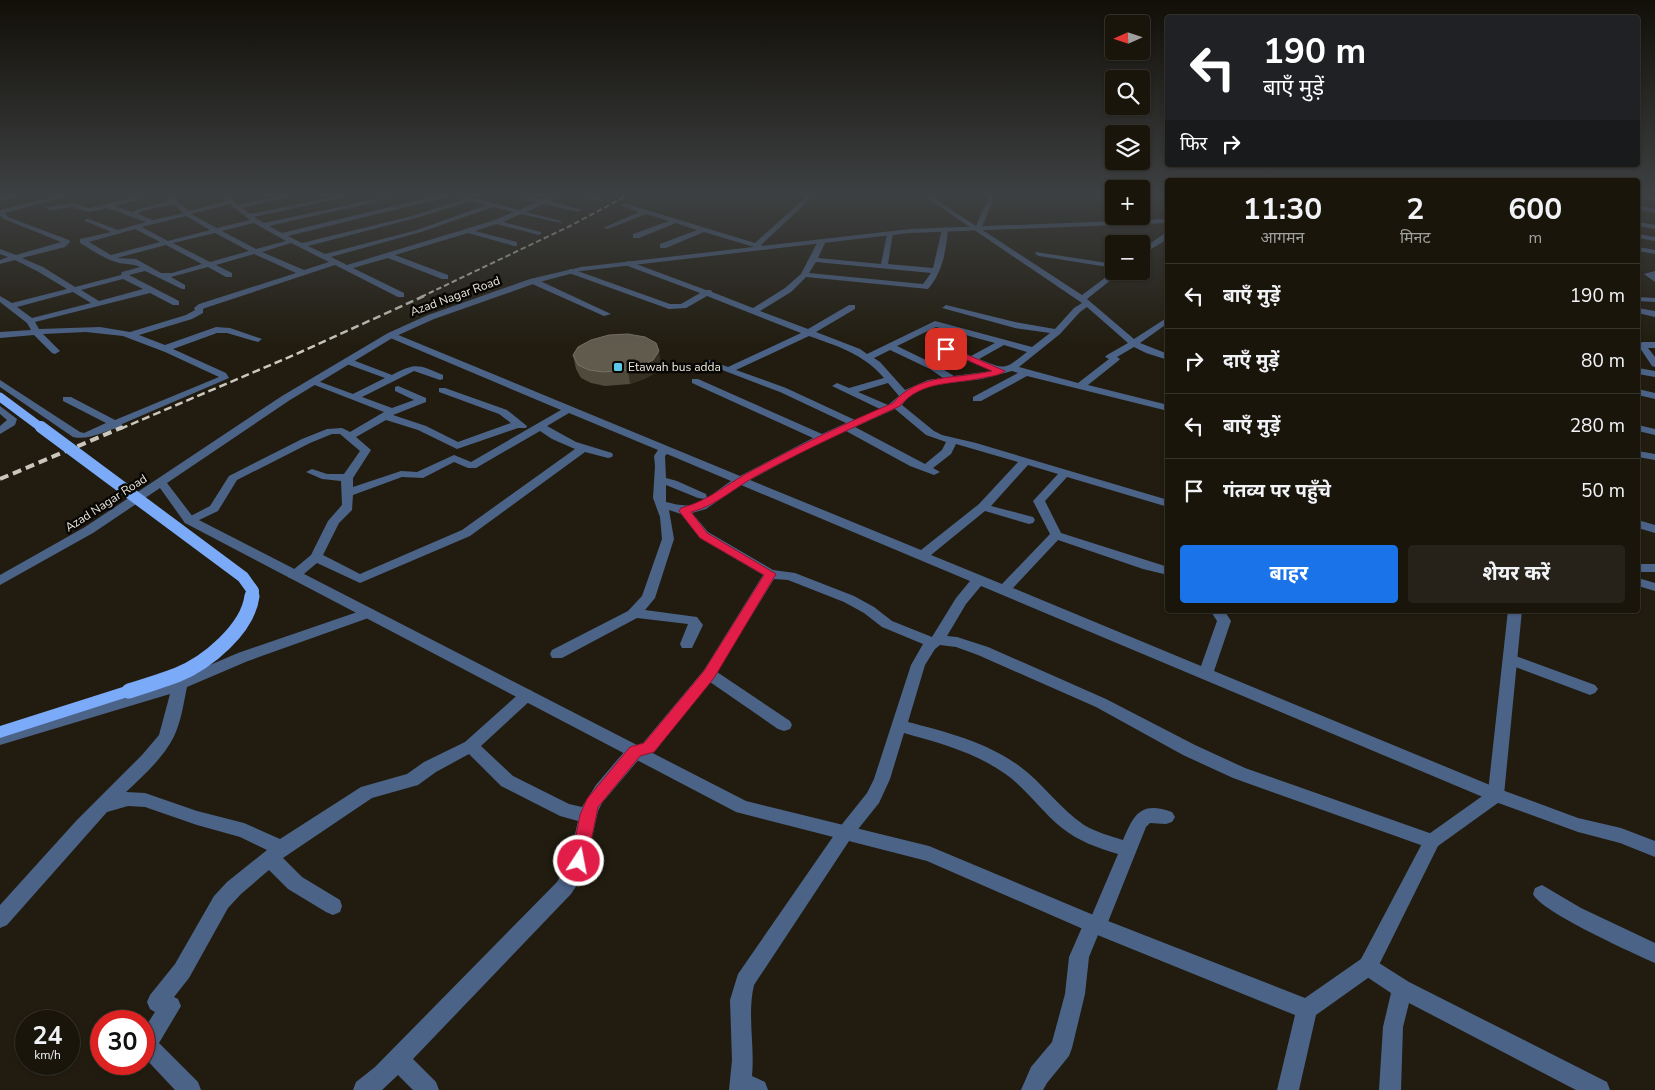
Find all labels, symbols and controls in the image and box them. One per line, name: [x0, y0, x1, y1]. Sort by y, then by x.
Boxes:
north arrow: [1105, 15, 1150, 60]
map controls: [1105, 15, 1150, 280]
text: 190 m: [1263, 28, 1366, 75]
icon: left: [1180, 35, 1245, 100]
button: search: [1105, 70, 1150, 115]
text: बाएँ मुड़ें: [1263, 73, 1324, 103]
button: layers: [1105, 125, 1150, 170]
icon: right: [1217, 130, 1245, 158]
text: फिर: [1180, 131, 1207, 157]
button: +: [1105, 180, 1150, 225]
text: 11:30: [1243, 189, 1322, 230]
text: 2: [1406, 189, 1424, 230]
text: 600: [1508, 189, 1562, 230]
text: आगमन: [1261, 227, 1304, 249]
text: मिनट: [1400, 227, 1431, 249]
text: m: [1528, 227, 1542, 249]
button: −: [1105, 235, 1150, 280]
street label: Azad Nagar Road: [408, 272, 502, 320]
icon: left: [1180, 282, 1208, 310]
text: बाएँ मुड़ें: [1223, 283, 1280, 309]
text: 190 m: [1570, 283, 1625, 309]
pin: [925, 328, 967, 370]
icon: arrive: [932, 335, 960, 363]
icon: right: [1180, 347, 1208, 375]
text: दाएँ मुड़ें: [1223, 348, 1279, 374]
text: 80 m: [1581, 348, 1625, 374]
place label: Etawah bus adda: [628, 359, 721, 375]
marker: Etawah bus adda: [612, 361, 624, 373]
icon: left: [1180, 412, 1208, 440]
text: बाएँ मुड़ें: [1223, 413, 1280, 439]
text: 280 m: [1570, 413, 1625, 439]
street label: Azad Nagar Road: [62, 471, 150, 535]
icon: arrive: [1180, 477, 1208, 505]
text: गंतव्य पर पहुँचे: [1223, 478, 1331, 504]
text: 50 m: [1581, 478, 1625, 504]
button: बाहर: [1180, 545, 1398, 603]
button: शेयर करें: [1408, 545, 1625, 603]
position arrow: [552, 834, 604, 886]
speed limit sign: 30: [90, 1010, 155, 1075]
text: 24: [32, 1019, 63, 1053]
text: km/h: [34, 1047, 61, 1063]

